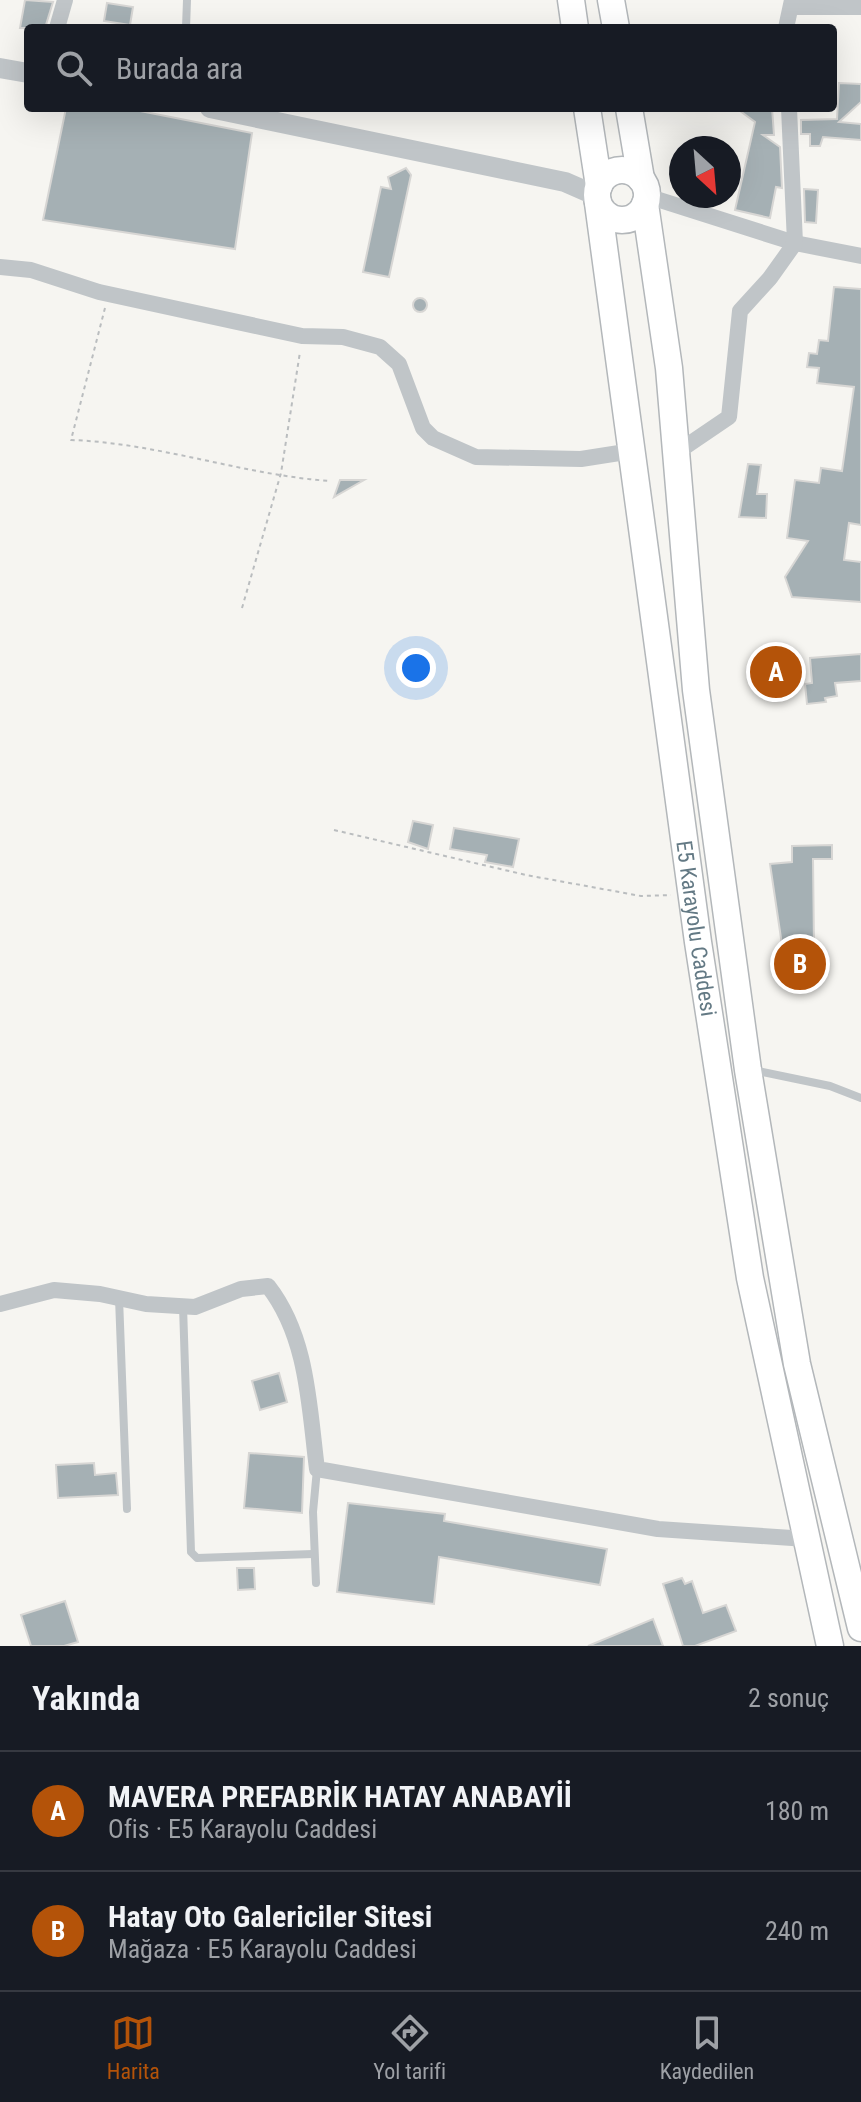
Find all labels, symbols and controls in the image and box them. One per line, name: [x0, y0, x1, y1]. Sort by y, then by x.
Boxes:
search box: [24, 24, 837, 112]
icon: search: [52, 46, 96, 90]
text: Burada ara: [116, 51, 243, 86]
north arrow: [669, 136, 741, 208]
pin: A: [750, 642, 802, 702]
your location: [396, 648, 436, 688]
street label: E5 Karayolu Caddesi: [672, 839, 722, 1018]
pin: B: [774, 934, 826, 994]
text: Yakında: [32, 1678, 140, 1718]
text: 2 sonuç: [748, 1683, 829, 1713]
text: MAVERA PREFABRİK HATAY ANABAYİİ: [108, 1779, 572, 1814]
text: A: [50, 1796, 66, 1826]
text: 180 m: [765, 1796, 829, 1826]
text: Ofis · E5 Karayolu Caddesi: [108, 1814, 377, 1844]
text: Hatay Oto Galericiler Sitesi: [108, 1899, 432, 1934]
text: B: [51, 1916, 65, 1946]
text: 240 m: [765, 1916, 829, 1946]
text: Mağaza · E5 Karayolu Caddesi: [108, 1934, 417, 1964]
tab: Harita: [107, 2011, 160, 2084]
tab: Yol tarifi: [373, 2011, 446, 2084]
tab: Kaydedilen: [660, 2011, 754, 2084]

